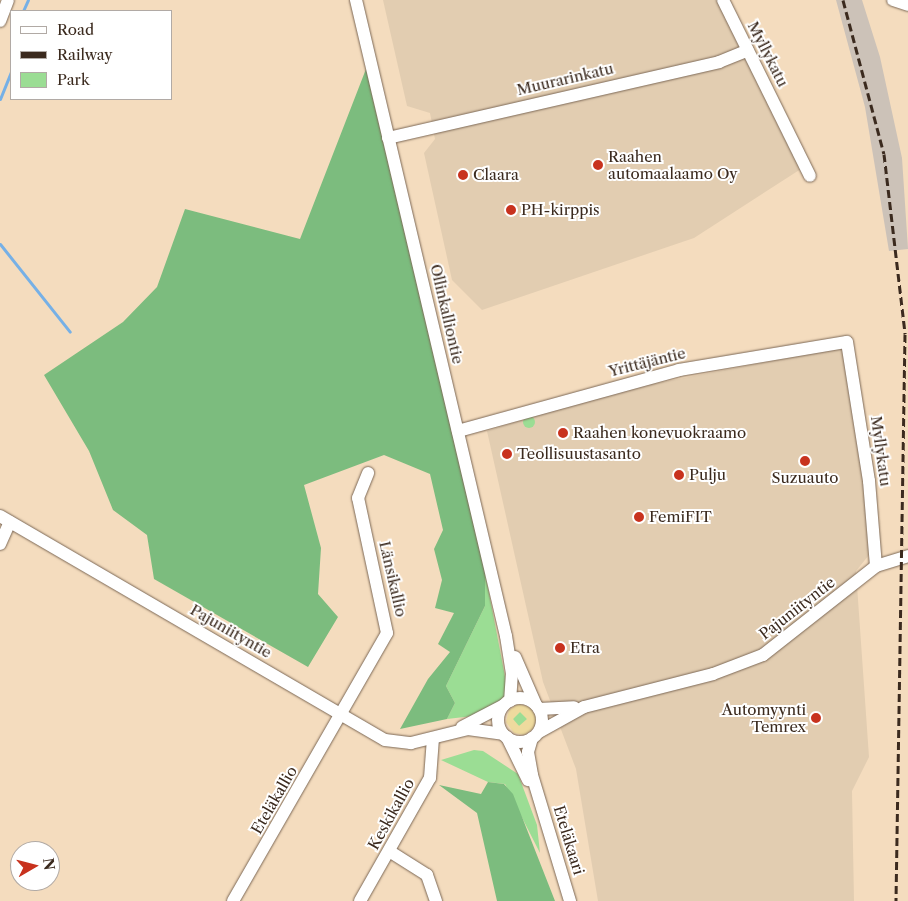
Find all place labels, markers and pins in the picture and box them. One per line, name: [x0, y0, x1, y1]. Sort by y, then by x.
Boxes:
place label: Raahen automaalaamo Oy: [608, 147, 738, 182]
marker: Raahen automaalaamo Oy: [592, 159, 604, 171]
place label: Claara: [473, 166, 519, 184]
marker: Claara: [457, 169, 469, 181]
place label: PH-kirppis: [521, 201, 600, 219]
marker: PH-kirppis: [505, 204, 517, 216]
place label: Raahen konevuokraamo: [573, 424, 746, 442]
marker: Raahen konevuokraamo: [557, 427, 569, 439]
place label: Teollisuustasanto: [517, 445, 641, 463]
marker: Teollisuustasanto: [501, 448, 513, 460]
marker: Suzuauto: [799, 455, 811, 467]
place label: Pulju: [689, 466, 726, 484]
marker: Pulju: [673, 469, 685, 481]
place label: Suzuauto: [772, 469, 838, 487]
place label: FemiFIT: [649, 508, 712, 526]
marker: FemiFIT: [633, 511, 645, 523]
place label: Etra: [570, 639, 600, 657]
marker: Etra: [554, 642, 566, 654]
place label: Automyynti Temrex: [722, 700, 806, 735]
marker: Automyynti Temrex: [810, 712, 822, 724]

